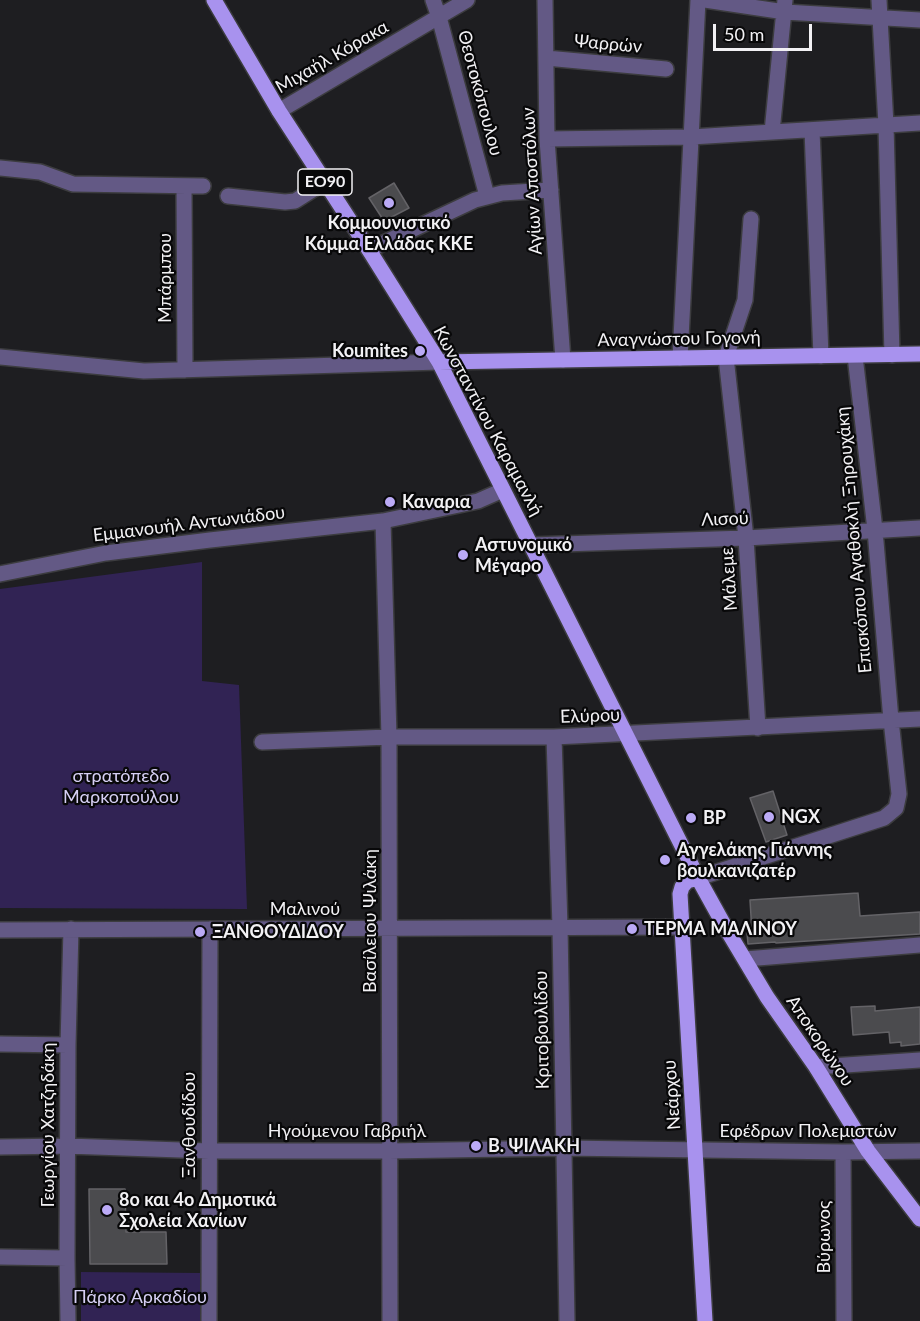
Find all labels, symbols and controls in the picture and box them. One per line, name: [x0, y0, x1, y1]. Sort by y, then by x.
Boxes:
scale bar: [716, 12, 815, 50]
street label: Μιχαήλ Κόρακα: [272, 16, 392, 98]
text: 50 m: [724, 23, 764, 45]
street label: Θεοτοκόπουλου: [453, 28, 507, 158]
street label: Ψαρρών: [573, 30, 643, 58]
street label: Αγίων Αποστόλων: [517, 107, 547, 255]
road number: ΕΟ90: [298, 169, 352, 195]
marker: Κομμουνιστικό Κόμμα Ελλάδας ΚΚΕ: [382, 196, 396, 210]
place label: Κομμουνιστικό Κόμμα Ελλάδας ΚΚΕ: [305, 212, 473, 254]
street label: Μπάρμπου: [154, 233, 176, 323]
street label: Κωνσταντίνου Καραμανλή: [429, 322, 547, 520]
street label: Αναγνώστου Γογονή: [597, 327, 761, 351]
place label: Koumites: [332, 340, 408, 362]
marker: Koumites: [413, 344, 427, 358]
street label: Επισκόπου Αγαθοκλή Ξηρουχάκη: [832, 406, 876, 674]
place label: Καναρια: [402, 491, 471, 513]
marker: Καναρια: [383, 495, 397, 509]
street label: Εμμανουήλ Αντωνιάδου: [92, 501, 286, 547]
street label: Λισού: [701, 507, 749, 531]
place label: Αστυνομικό Μέγαρο: [475, 534, 572, 576]
street label: Μάλεμε: [716, 546, 742, 612]
marker: Αστυνομικό Μέγαρο: [456, 548, 470, 562]
street label: Ελύρου: [560, 704, 620, 728]
park label: στρατόπεδο Μαρκοπούλου: [63, 765, 179, 808]
place label: NGX: [781, 806, 820, 828]
place label: BP: [703, 807, 726, 829]
marker: NGX: [762, 810, 776, 824]
marker: BP: [684, 811, 698, 825]
place label: Αγγελάκης Γιάννης βουλκανιζατέρ: [677, 839, 832, 882]
street label: Βασίλειου Ψιλάκη: [359, 849, 381, 993]
marker: Αγγελάκης Γιάννης βουλκανιζατέρ: [658, 853, 672, 867]
street label: Μαλινού: [270, 898, 340, 920]
place label: ΤΕΡΜΑ ΜΑΛΙΝΟΥ: [644, 918, 797, 940]
place label: ΞΑΝΘΟΥΔΙΔΟΥ: [212, 921, 344, 943]
marker: ΤΕΡΜΑ ΜΑΛΙΝΟΥ: [625, 922, 639, 936]
marker: ΞΑΝΘΟΥΔΙΔΟΥ: [193, 925, 207, 939]
street label: Κριτοβουλίδου: [530, 970, 554, 1090]
street label: Αποκορώνου: [782, 991, 858, 1091]
street label: Γεωργίου Χατζηδάκη: [37, 1042, 59, 1208]
street label: Νεάρχου: [659, 1059, 685, 1131]
street label: Ξανθουδίδου: [178, 1072, 200, 1178]
street label: Ηγούμενου Γαβριήλ: [268, 1120, 426, 1142]
street label: Εφέδρων Πολεμιστών: [719, 1120, 897, 1142]
place label: Β. ΨΙΛΑΚΗ: [488, 1135, 580, 1157]
marker: Β. ΨΙΛΑΚΗ: [469, 1139, 483, 1153]
place label: 8ο και 4ο Δημοτικά Σχολεία Χανίων: [119, 1189, 276, 1232]
street label: Βύρωνος: [813, 1201, 835, 1273]
marker: 8ο και 4ο Δημοτικά Σχολεία Χανίων: [100, 1203, 114, 1217]
park label: Πάρκο Αρκαδίου: [73, 1286, 207, 1308]

